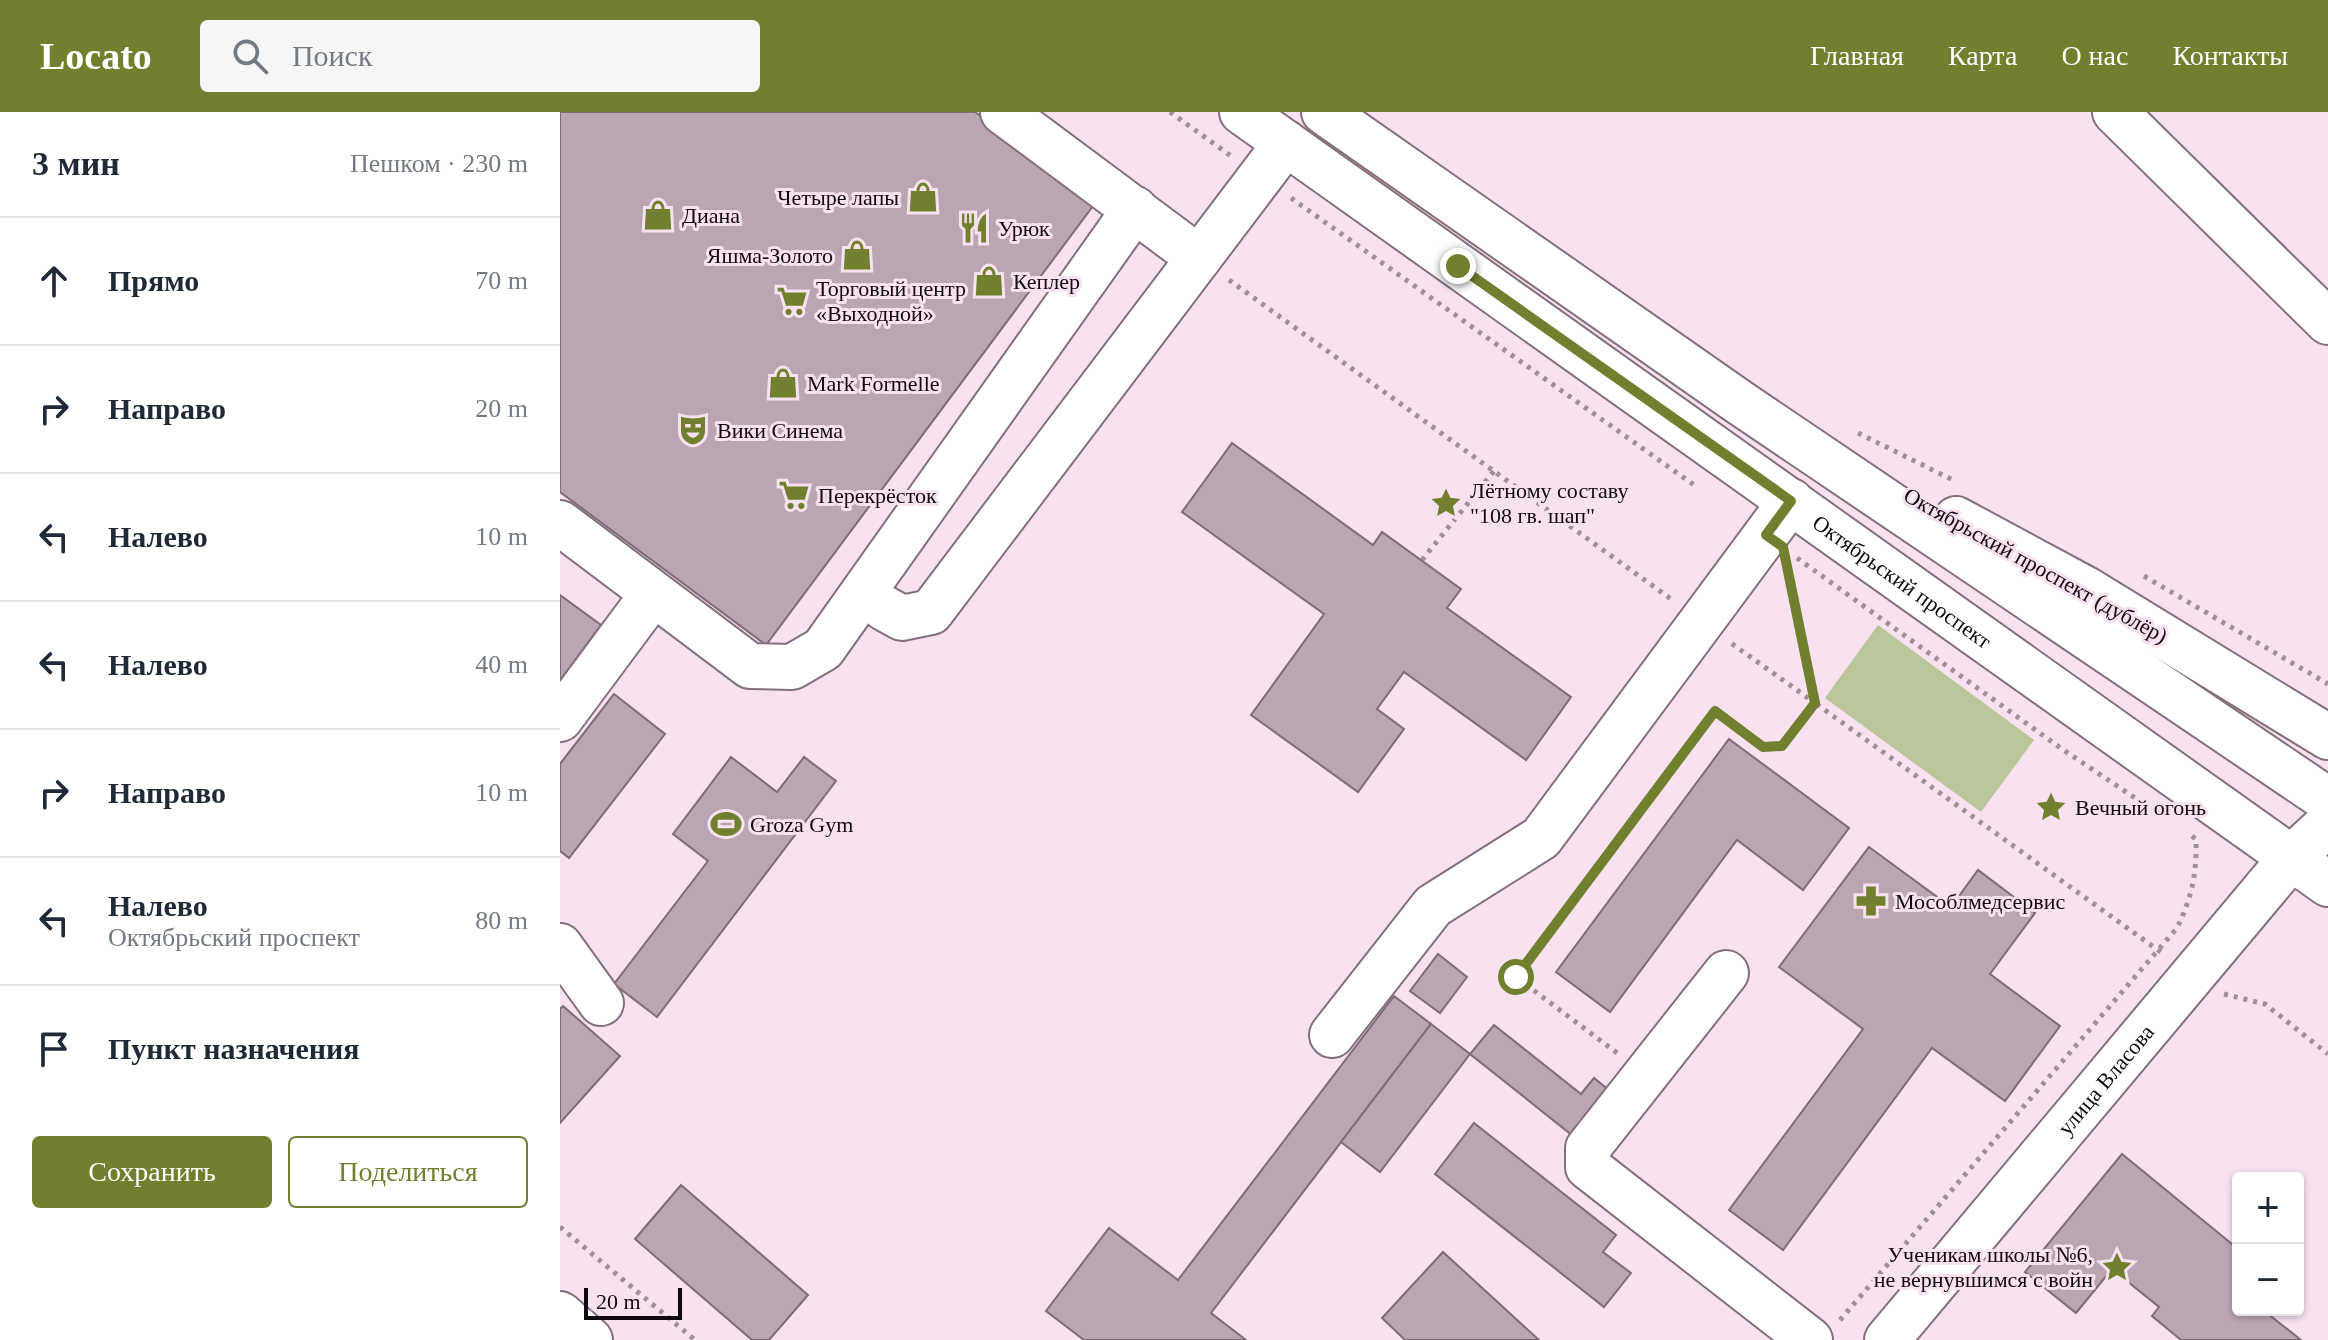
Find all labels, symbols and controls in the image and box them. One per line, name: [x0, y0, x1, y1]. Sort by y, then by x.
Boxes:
search box: [200, 20, 760, 92]
icon: search: [228, 34, 272, 78]
text: Locato: [40, 35, 152, 77]
text: Поиск: [292, 39, 373, 72]
text: Главная: [1810, 40, 1904, 71]
text: Карта: [1948, 40, 2017, 71]
text: О нас: [2061, 40, 2128, 71]
text: Контакты: [2172, 40, 2288, 71]
text: 3 мин: [32, 145, 120, 182]
text: Пешком · 230 m: [350, 149, 528, 178]
shop icon: Четыре лапы: [906, 180, 940, 214]
place label: Четыре лапы: [777, 185, 899, 210]
shop icon: Диана: [641, 198, 675, 232]
place label: Диана: [682, 203, 740, 228]
restaurant icon: Урюк: [957, 211, 991, 245]
place label: Урюк: [998, 216, 1050, 241]
shop icon: Яшма-Золото: [840, 238, 874, 272]
place label: Яшма-Золото: [707, 243, 833, 268]
route end: [1440, 248, 1476, 284]
icon: ahead: [32, 259, 76, 303]
text: Прямо: [108, 264, 199, 297]
shop icon: Кеплер: [972, 264, 1006, 298]
text: 70 m: [475, 266, 528, 295]
place label: Кеплер: [1013, 269, 1080, 294]
place label: Торговый центр «Выходной»: [816, 276, 966, 326]
supermarket icon: Торговый центр «Выходной»: [775, 284, 809, 318]
shop icon: Mark Formelle: [766, 366, 800, 400]
place label: Mark Formelle: [807, 371, 940, 396]
icon: right: [32, 387, 76, 431]
text: Направо: [108, 392, 226, 425]
text: 20 m: [475, 394, 528, 423]
theatre icon: Вики Синема: [676, 413, 710, 447]
place label: Вики Синема: [717, 418, 843, 443]
supermarket icon: Перекрёсток: [777, 478, 811, 512]
place label: Лётному составу "108 гв. шап": [1470, 478, 1628, 528]
street label: Октябрьский проспект (дублёр): [1899, 481, 2173, 649]
place label: Перекрёсток: [818, 483, 937, 508]
place icon: Лётному составу "108 гв. шап": [1429, 486, 1463, 520]
street label: Октябрьский проспект: [1808, 509, 1998, 653]
icon: left: [32, 515, 76, 559]
text: Налево: [108, 520, 208, 553]
text: 10 m: [475, 522, 528, 551]
icon: left: [32, 643, 76, 687]
text: Налево: [108, 648, 208, 681]
text: 40 m: [475, 650, 528, 679]
icon: right: [32, 771, 76, 815]
text: Направо: [108, 776, 226, 809]
text: 10 m: [475, 778, 528, 807]
place icon: Вечный огонь: [2034, 790, 2068, 824]
place label: Вечный огонь: [2075, 795, 2206, 820]
sports icon: Groza Gym: [709, 807, 743, 841]
place label: Groza Gym: [750, 812, 853, 837]
pharmacy icon: Мособлмедсервис: [1854, 884, 1888, 918]
text: Налево: [108, 889, 208, 922]
place label: Мособлмедсервис: [1895, 889, 2065, 914]
icon: left: [32, 899, 76, 943]
text: 80 m: [475, 906, 528, 935]
text: Октябрьский проспект: [108, 923, 360, 952]
route start: [1498, 959, 1534, 995]
street label: улица Власова: [2053, 1019, 2159, 1140]
icon: arrive: [32, 1027, 76, 1071]
text: Пункт назначения: [108, 1032, 360, 1065]
button: Сохранить: [32, 1136, 272, 1208]
button: Поделиться: [288, 1136, 528, 1208]
map controls: [2232, 1172, 2304, 1316]
button: +: [2232, 1172, 2304, 1244]
place label: Ученикам школы №6, не вернувшимся с войн: [1874, 1242, 2093, 1292]
button: −: [2232, 1244, 2304, 1316]
place icon: Ученикам школы №6, не вернувшимся с войн: [2100, 1250, 2134, 1284]
scale bar: [584, 1284, 682, 1320]
text: 20 m: [596, 1289, 641, 1314]

